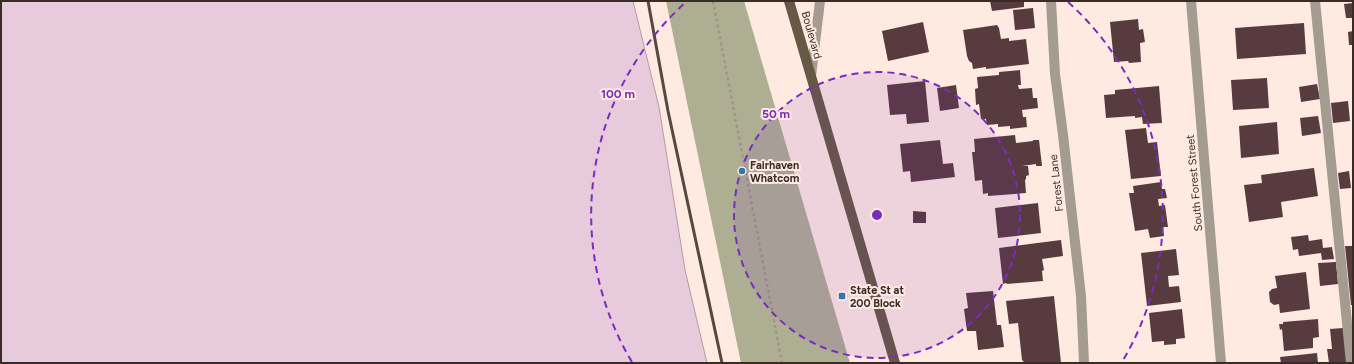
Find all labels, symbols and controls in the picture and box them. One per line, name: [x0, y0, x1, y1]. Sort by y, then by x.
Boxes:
street label: Boulevard: [799, 10, 825, 60]
text: 100 m: [601, 87, 635, 101]
text: 50 m: [762, 107, 790, 121]
street label: South Forest Street: [1184, 134, 1205, 232]
street label: Forest Lane: [1047, 154, 1066, 212]
place label: Fairhaven Whatcom: [750, 159, 800, 185]
marker: Fairhaven Whatcom: [737, 166, 747, 176]
centre of rings: [870, 208, 884, 222]
place label: State St at 200 Block: [850, 284, 904, 310]
marker: State St at 200 Block: [837, 291, 847, 301]

